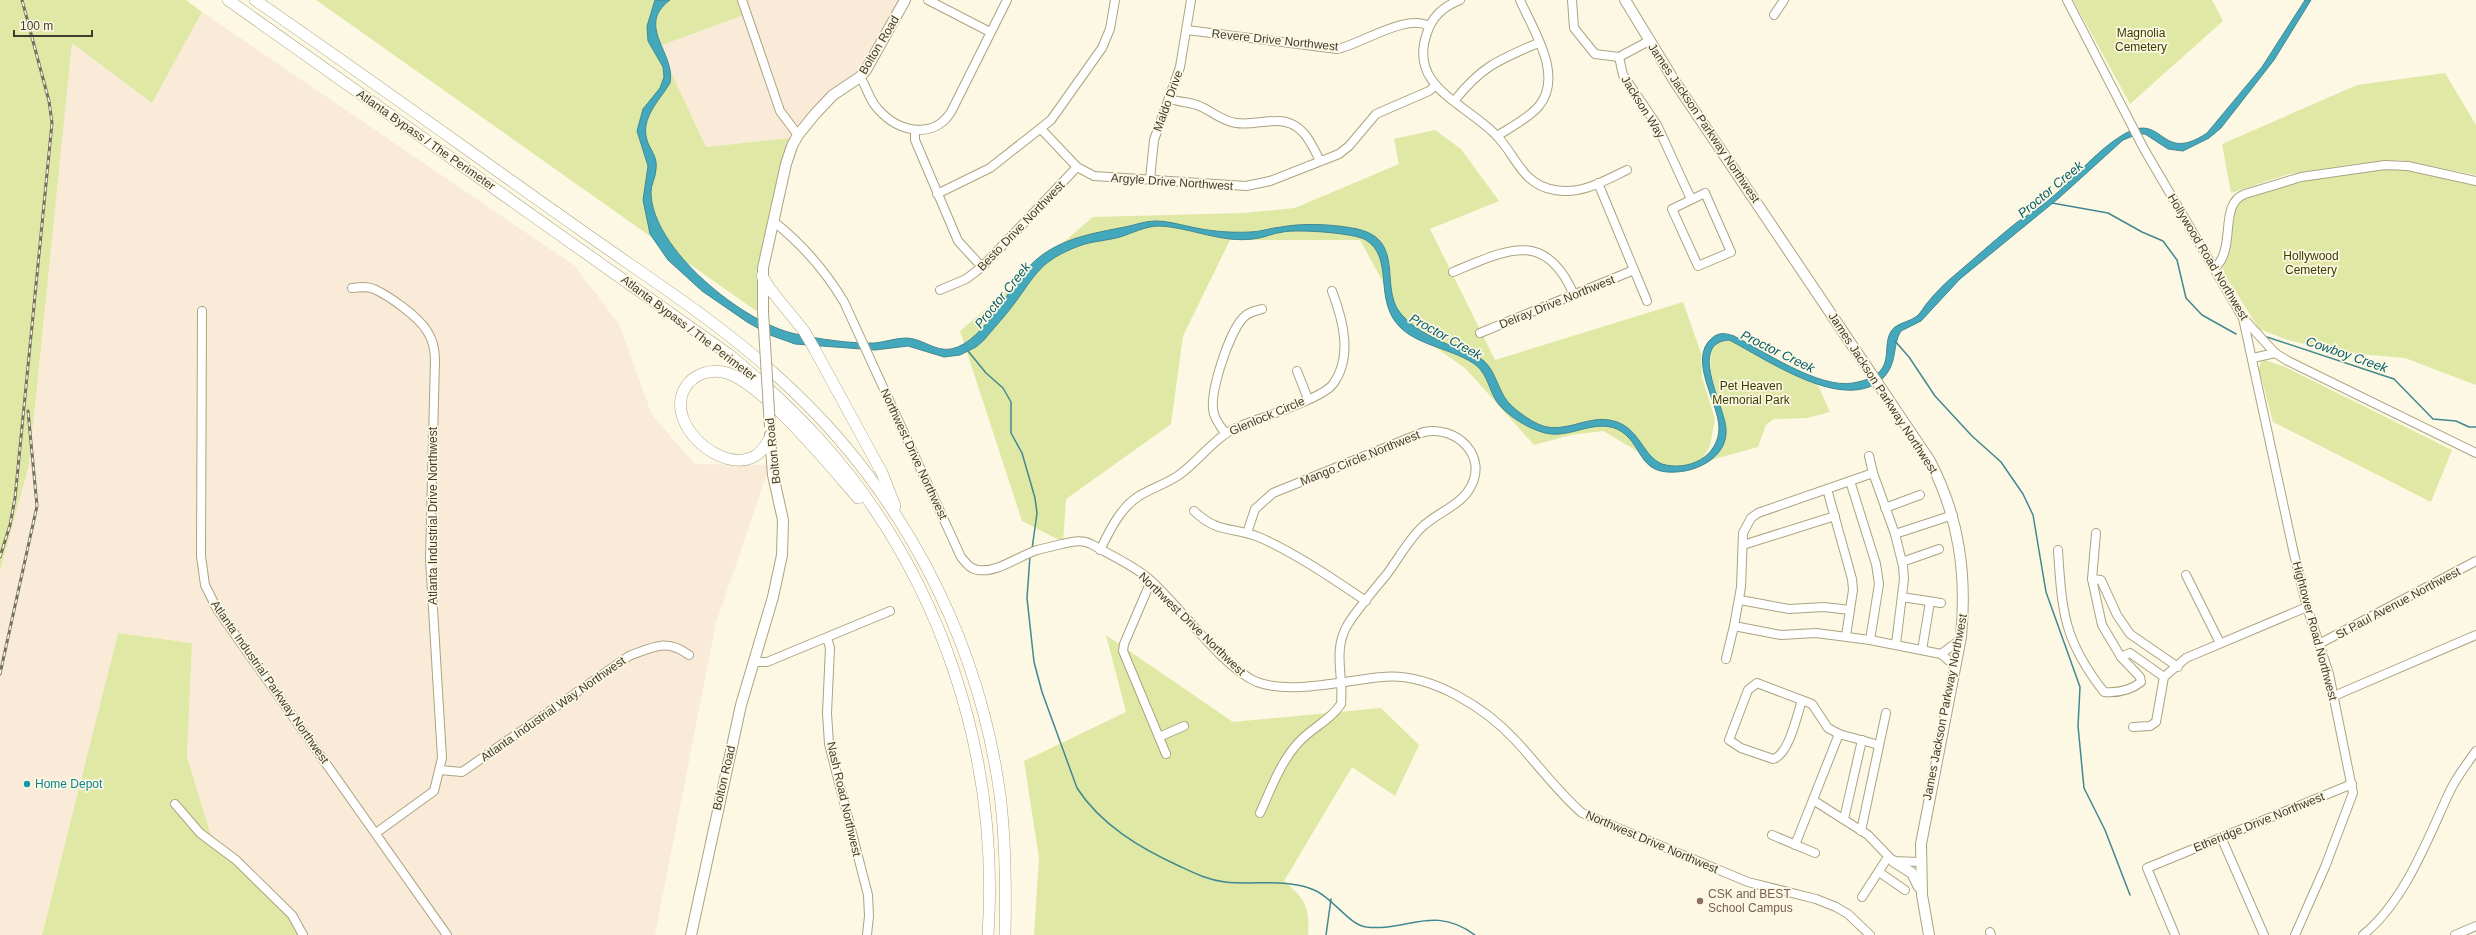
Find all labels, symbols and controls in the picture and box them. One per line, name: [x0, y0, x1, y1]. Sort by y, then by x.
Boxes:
scale bar: [14, 12, 92, 38]
street label: Bolton Road: [856, 13, 902, 77]
text: 100 m: [20, 19, 53, 33]
street label: Revere Drive Northwest: [1211, 26, 1340, 54]
park label: Magnolia Cemetery: [2115, 26, 2167, 54]
street label: James Jackson Parkway Northwest: [1645, 41, 1763, 206]
street label: Maldo Drive: [1150, 68, 1186, 133]
street label: Jackson Way: [1618, 73, 1668, 141]
street label: Atlanta Bypass / The Perimeter: [354, 87, 498, 193]
water label: Proctor Creek: [2015, 157, 2087, 221]
street label: Argyle Drive Northwest: [1110, 171, 1234, 193]
street label: Besto Drive Northwest: [975, 178, 1068, 274]
street label: Hollywood Road Northwest: [2165, 191, 2252, 323]
park label: Hollywood Cemetery: [2283, 249, 2339, 277]
water label: Proctor Creek: [971, 258, 1034, 331]
street label: Delray Drive Northwest: [1497, 272, 1617, 332]
street label: Atlanta Bypass / The Perimeter: [619, 273, 759, 383]
water label: Proctor Creek: [1407, 310, 1486, 363]
street label: James Jackson Parkway Northwest: [1826, 310, 1941, 477]
water label: Proctor Creek: [1738, 327, 1818, 376]
water label: Cowboy Creek: [2304, 334, 2391, 376]
park label: Pet Heaven Memorial Park: [1712, 379, 1791, 407]
street label: Northwest Drive Northwest: [877, 386, 951, 522]
street label: Glenlock Circle: [1227, 394, 1307, 438]
street label: Bolton Road: [763, 417, 783, 485]
street label: Atlanta Industrial Drive Northwest: [426, 426, 440, 605]
street label: Mango Circle Northwest: [1298, 427, 1423, 488]
street label: Hightower Road Northwest: [2290, 560, 2340, 703]
street label: St Paul Avenue Northwest: [2333, 564, 2463, 642]
street label: Northwest Drive Northwest: [1136, 569, 1249, 679]
street label: Atlanta Industrial Parkway Northwest: [208, 598, 332, 767]
street label: James Jackson Parkway Northwest: [1920, 612, 1970, 801]
street label: Atlanta Industrial Way Northwest: [478, 653, 629, 765]
street label: Nash Road Northwest: [824, 740, 864, 858]
street label: Bolton Road: [710, 744, 738, 812]
place label: Home Depot: [35, 777, 103, 791]
marker: Home Depot: [22, 779, 32, 789]
street label: Etheridge Drive Northwest: [2191, 789, 2327, 855]
street label: Northwest Drive Northwest: [1584, 808, 1721, 877]
place label: CSK and BEST School Campus: [1708, 887, 1793, 915]
marker: CSK and BEST School Campus: [1695, 896, 1705, 906]

